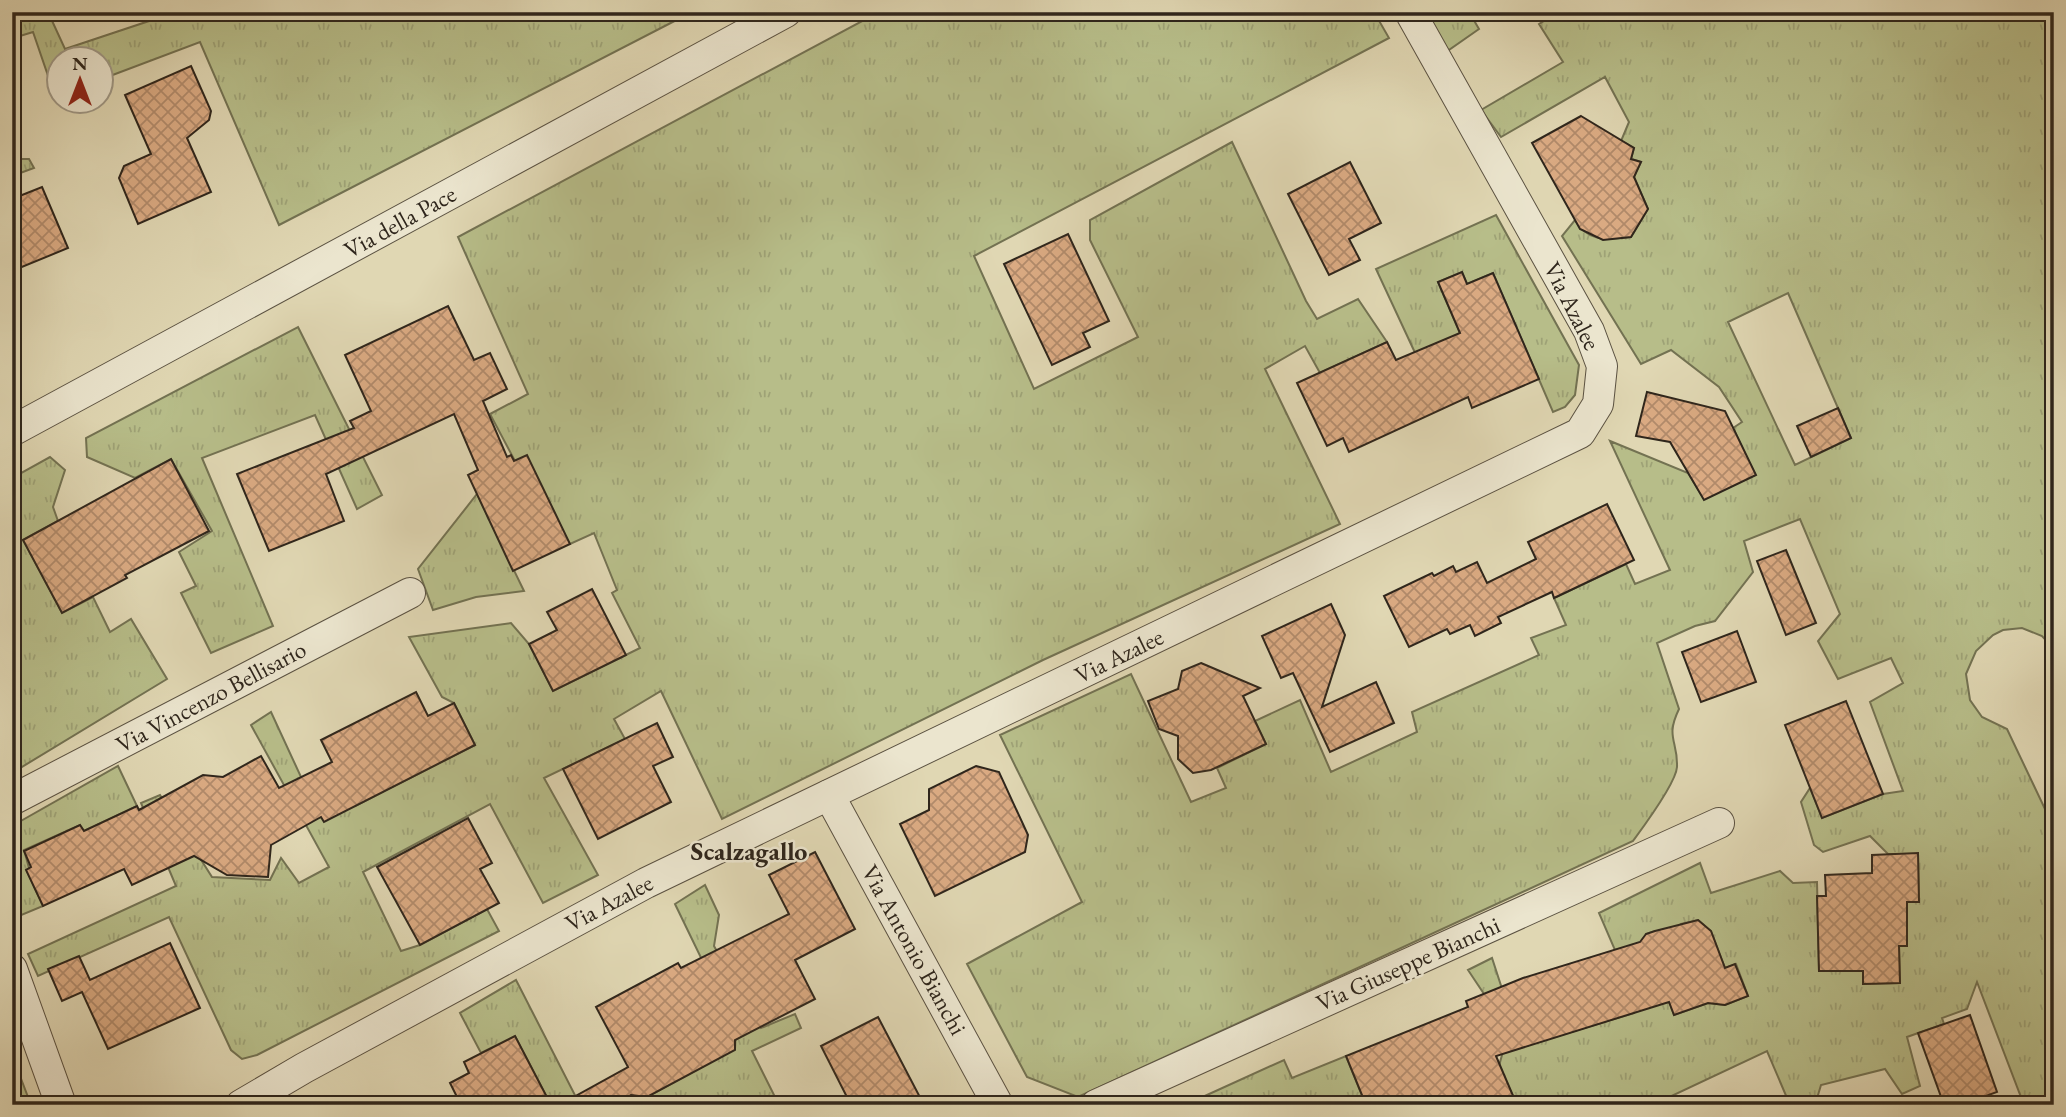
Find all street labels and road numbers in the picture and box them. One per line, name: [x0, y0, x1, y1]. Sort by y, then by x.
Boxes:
street label: Via della Pace: [338, 178, 461, 265]
street label: Via Azalee: [1537, 256, 1608, 355]
street label: Via Azalee: [1069, 621, 1168, 690]
street label: Via Vincenzo Bellisario: [110, 633, 311, 760]
street label: Via Antonio Bianchi: [855, 859, 974, 1040]
street label: Via Azalee: [560, 867, 658, 939]
street label: Via Giuseppe Bianchi: [1311, 909, 1505, 1018]

